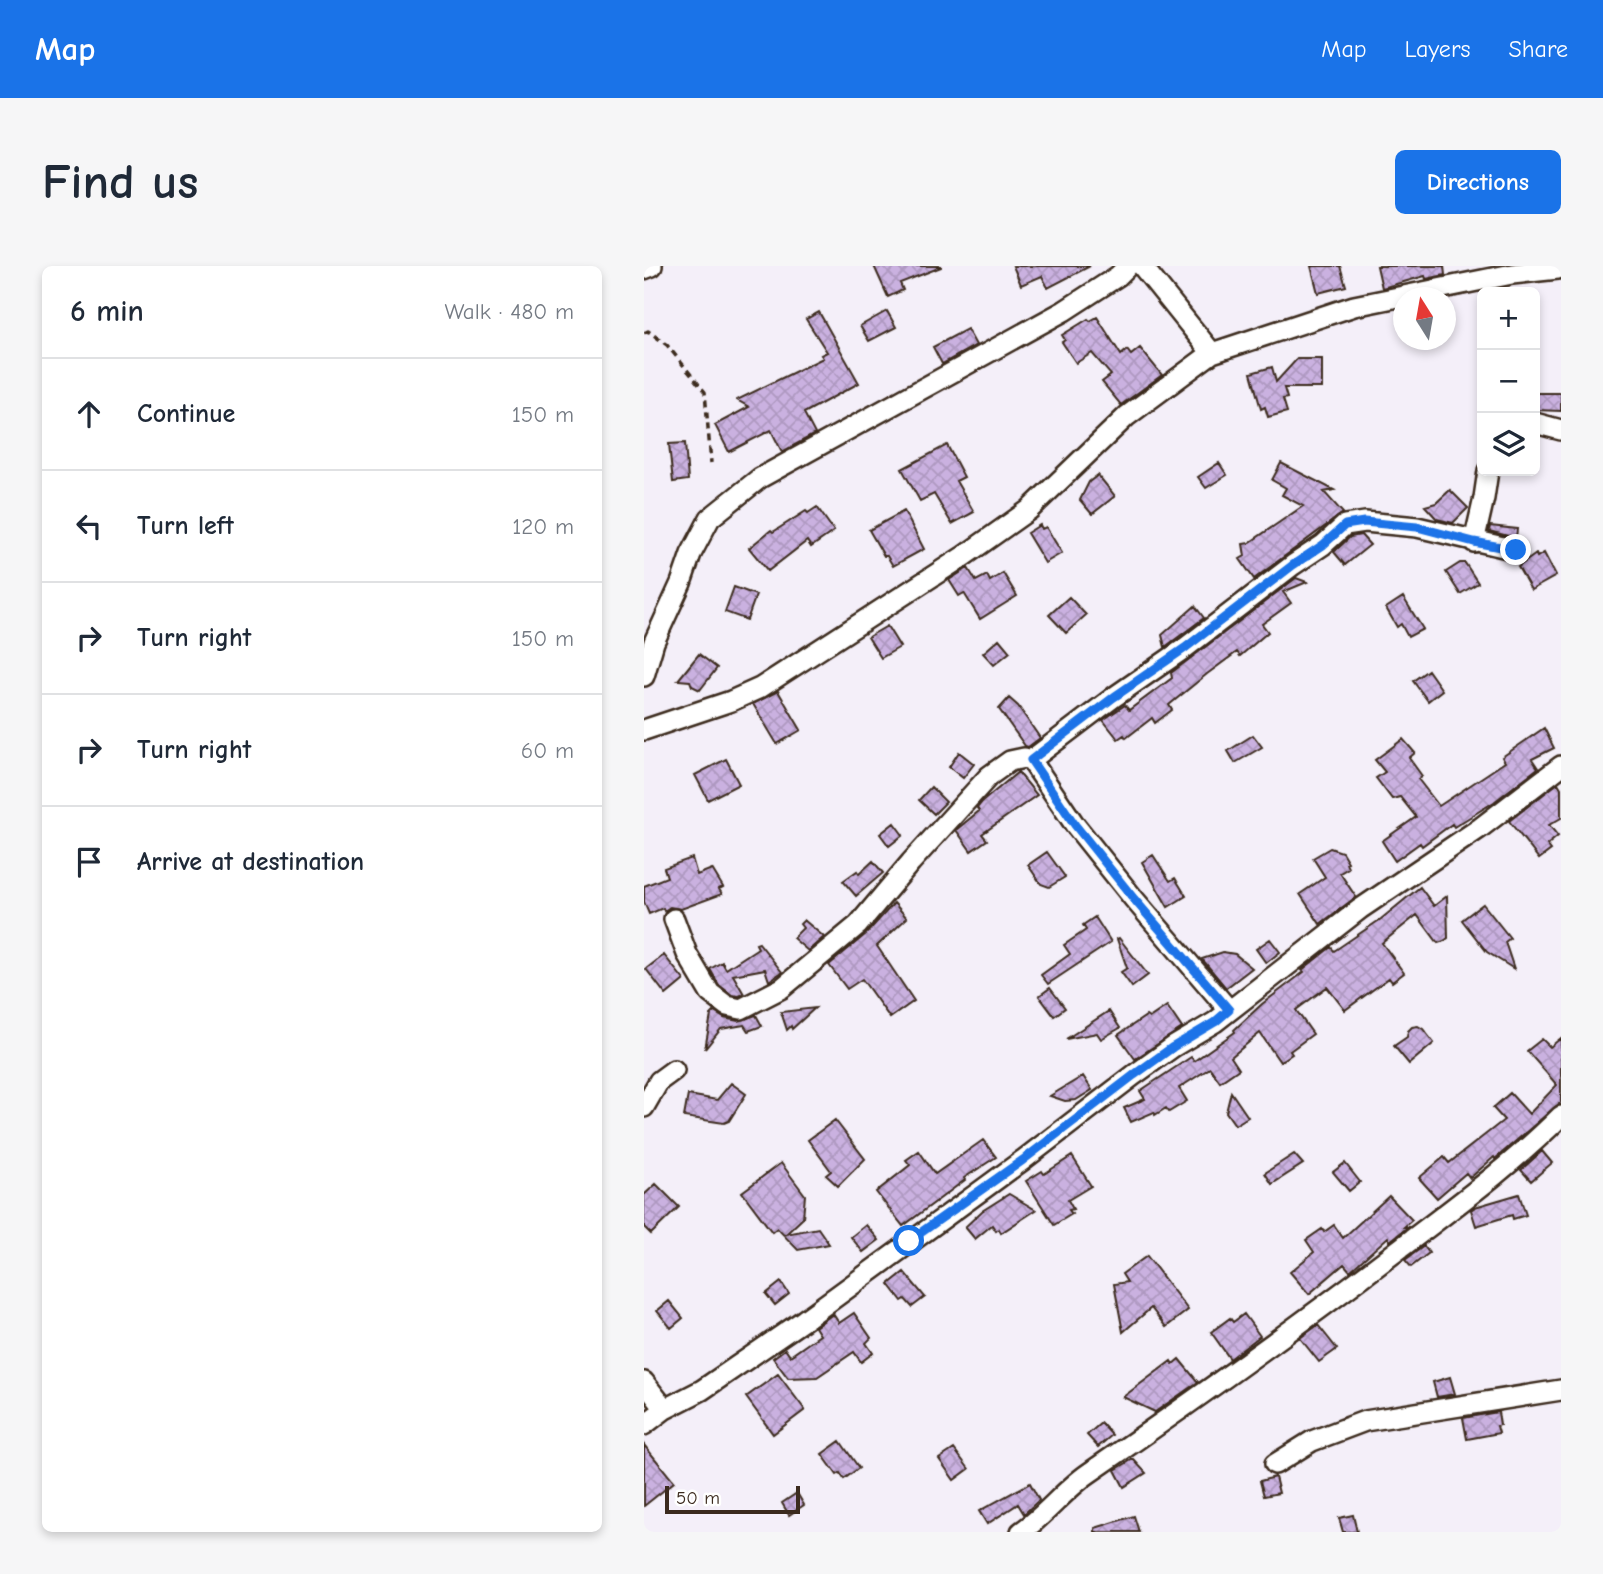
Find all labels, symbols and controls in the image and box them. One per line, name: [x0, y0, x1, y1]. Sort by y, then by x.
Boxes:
text: Map: [35, 30, 96, 68]
text: Map: [1321, 35, 1367, 63]
text: Layers: [1405, 35, 1470, 63]
text: Share: [1508, 35, 1568, 63]
button: Directions: [1395, 150, 1561, 214]
text: Find us: [42, 154, 198, 210]
north arrow: [1393, 287, 1456, 350]
map controls: [1477, 287, 1540, 476]
button: +: [1477, 287, 1540, 350]
text: 6 min: [70, 294, 144, 329]
text: Walk · 480 m: [444, 298, 574, 325]
button: −: [1477, 350, 1540, 413]
icon: ahead: [70, 395, 108, 433]
text: Continue: [137, 399, 235, 429]
text: 150 m: [512, 401, 574, 428]
button: layers: [1477, 413, 1540, 476]
icon: left: [70, 507, 108, 545]
text: Turn left: [137, 511, 234, 541]
text: 120 m: [512, 513, 574, 540]
route end: [1500, 534, 1531, 565]
icon: right: [70, 619, 108, 657]
text: Turn right: [137, 623, 251, 653]
text: 150 m: [512, 625, 574, 652]
icon: right: [70, 731, 108, 769]
text: Turn right: [137, 735, 251, 765]
text: 60 m: [521, 737, 574, 764]
icon: arrive: [70, 843, 108, 881]
text: Arrive at destination: [137, 847, 364, 877]
route start: [893, 1225, 924, 1256]
scale bar: [665, 1483, 800, 1515]
text: 50 m: [676, 1487, 720, 1509]

